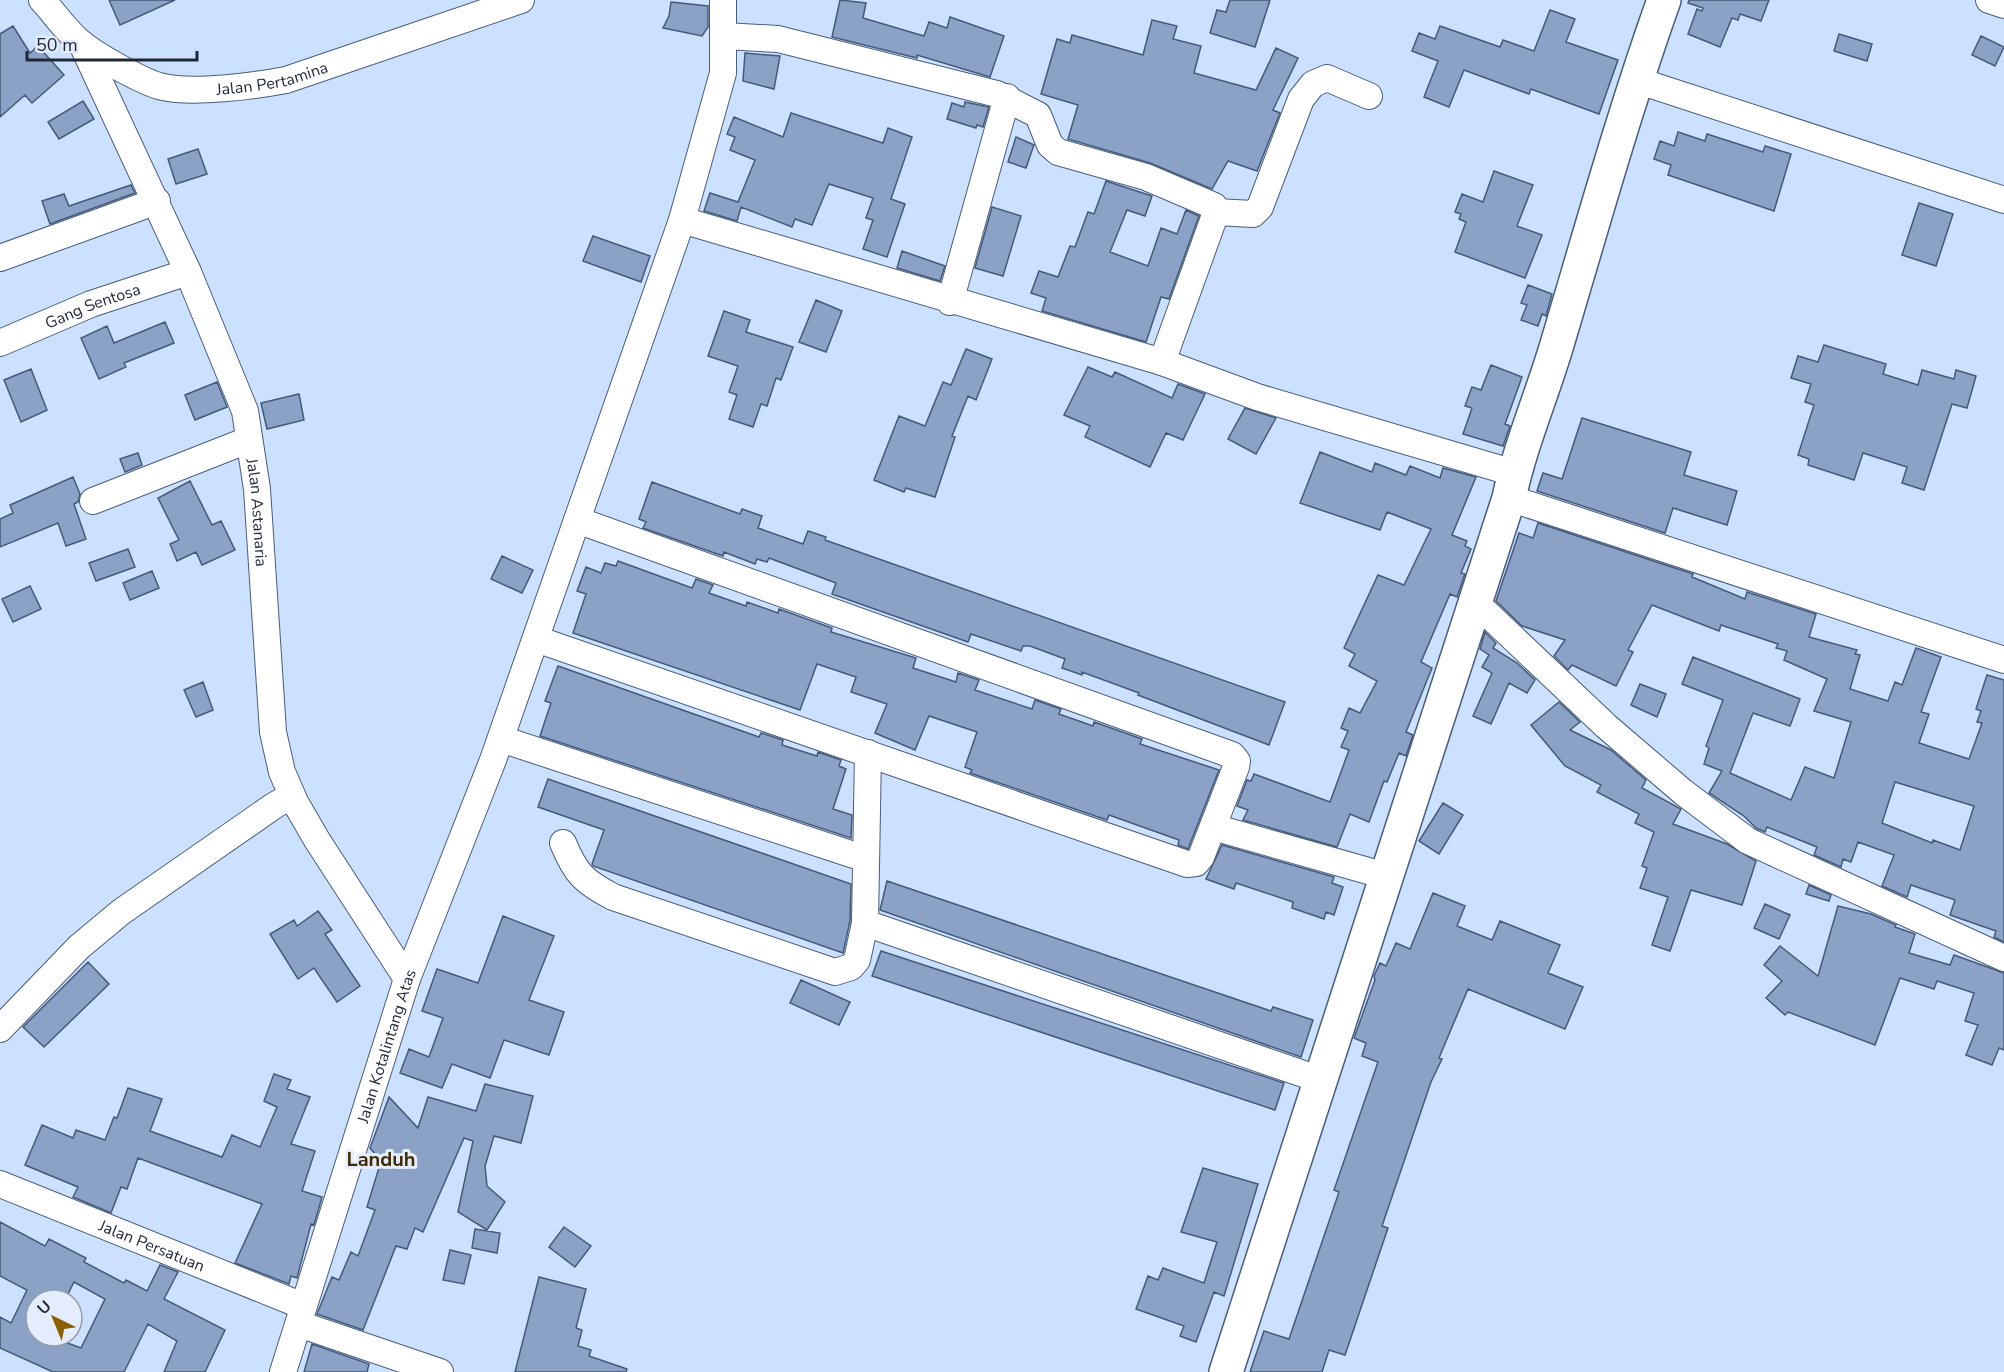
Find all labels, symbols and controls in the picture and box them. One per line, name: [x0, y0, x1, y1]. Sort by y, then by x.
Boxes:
scale bar: [27, 24, 196, 62]
text: 50 m: [36, 33, 78, 57]
street label: Jalan Pertamina: [215, 57, 331, 101]
street label: Gang Sentosa: [42, 278, 144, 334]
street label: Jalan Astanaria: [240, 456, 272, 567]
street label: Jalan Kotalintang Atas: [352, 966, 422, 1127]
district label: Landuh: [346, 1146, 416, 1173]
street label: Jalan Persatuan: [95, 1215, 208, 1277]
north arrow: [24, 1288, 84, 1348]
text: U: [33, 1296, 56, 1320]

